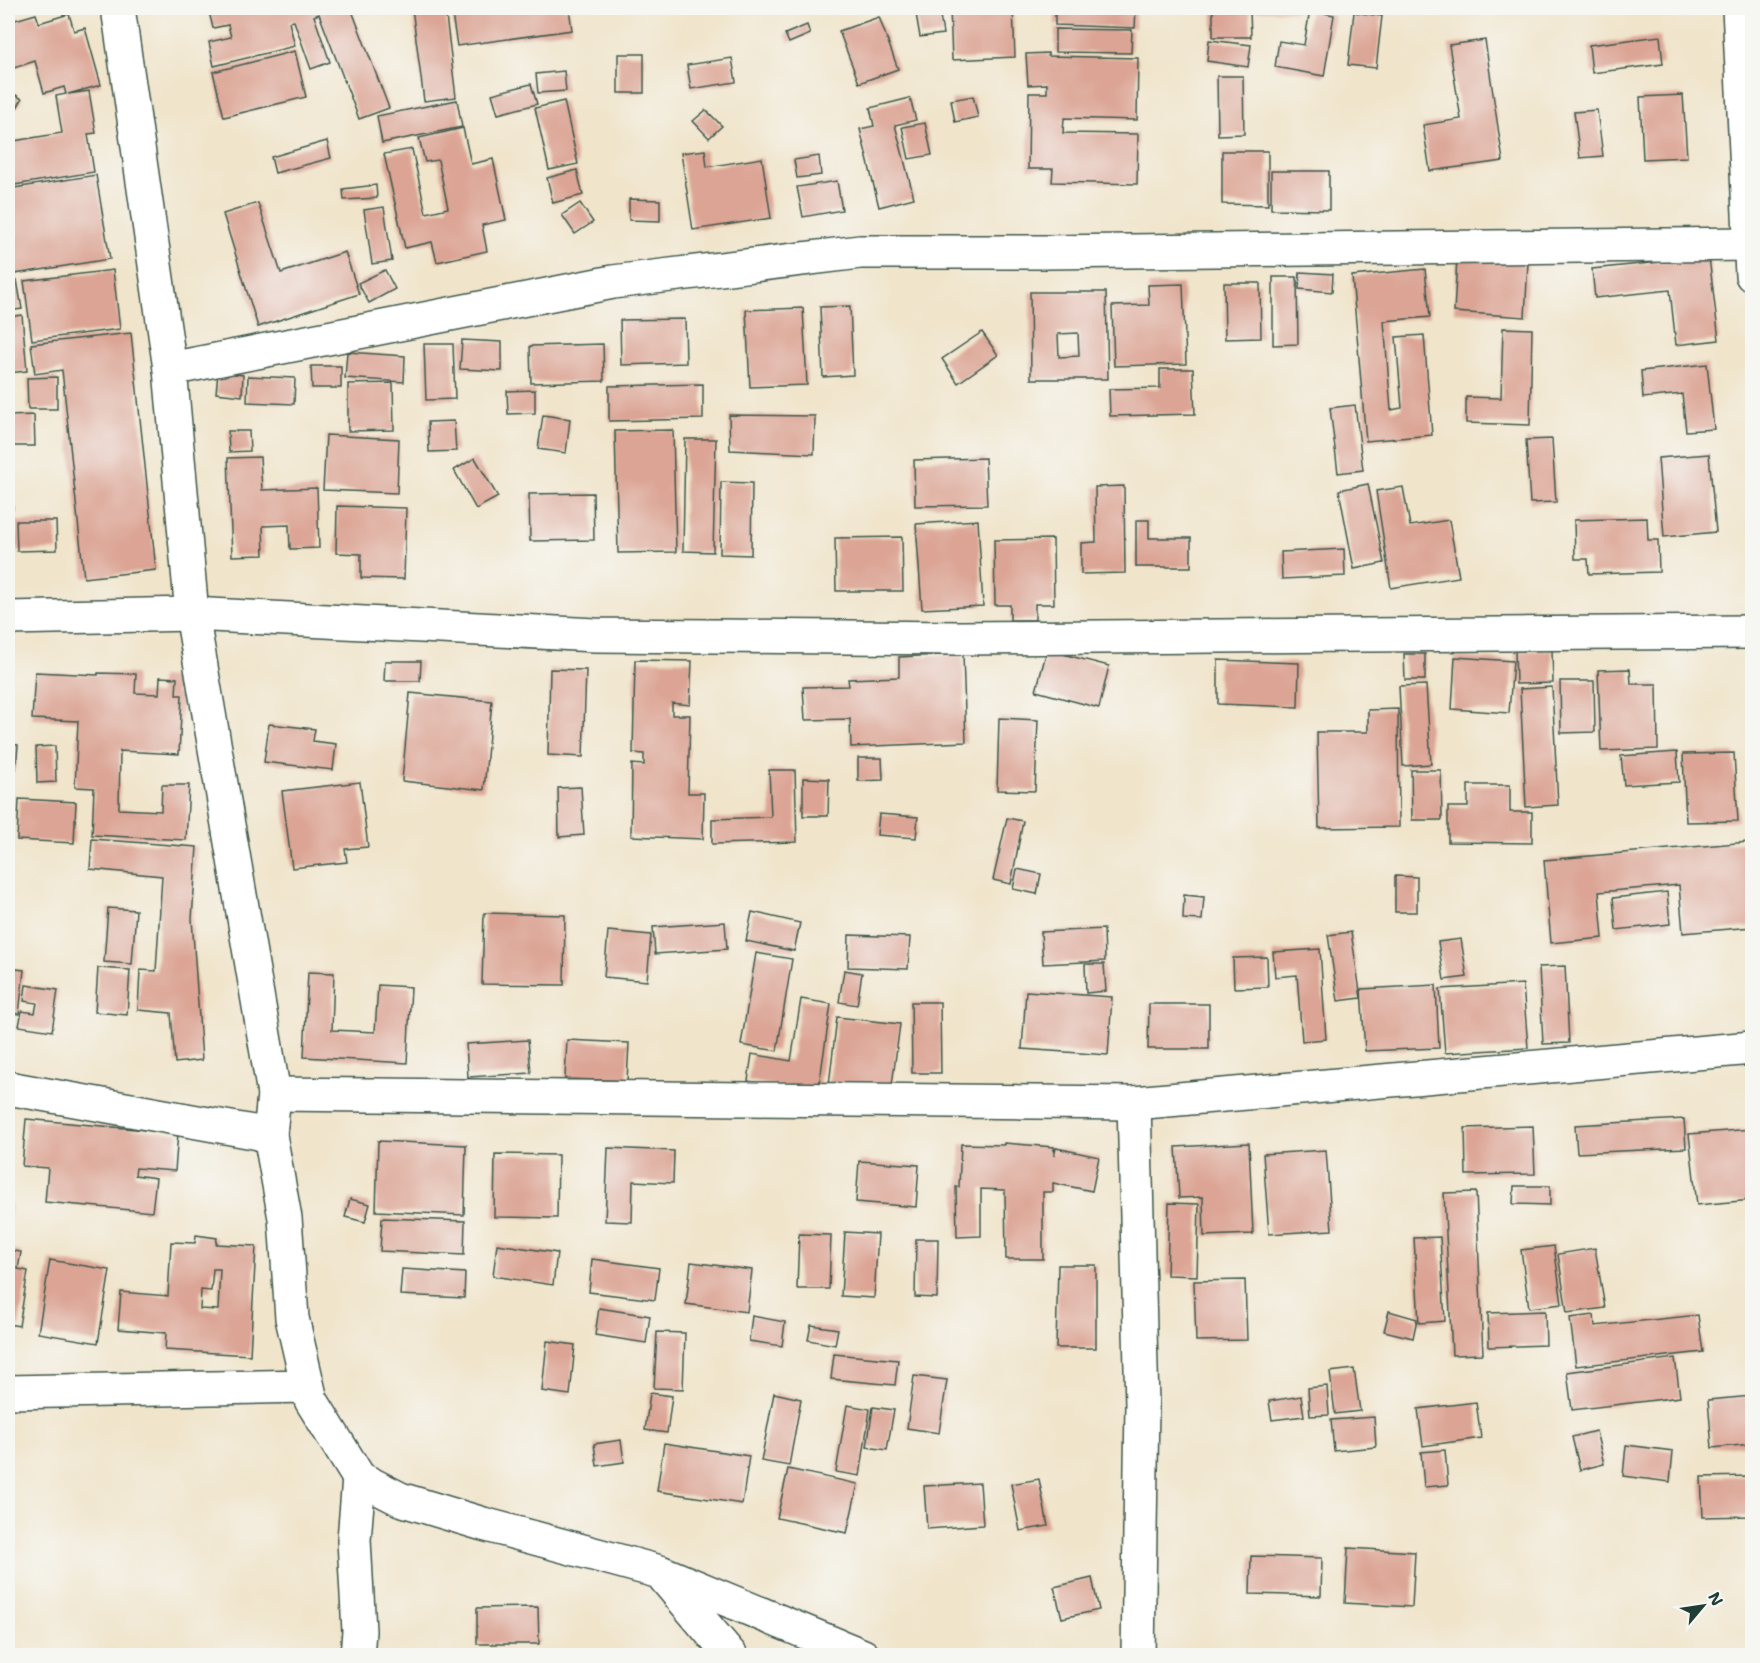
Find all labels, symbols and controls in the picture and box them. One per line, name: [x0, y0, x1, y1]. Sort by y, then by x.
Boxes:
north arrow: [1673, 1576, 1733, 1636]
text: N: [1703, 1588, 1728, 1610]

